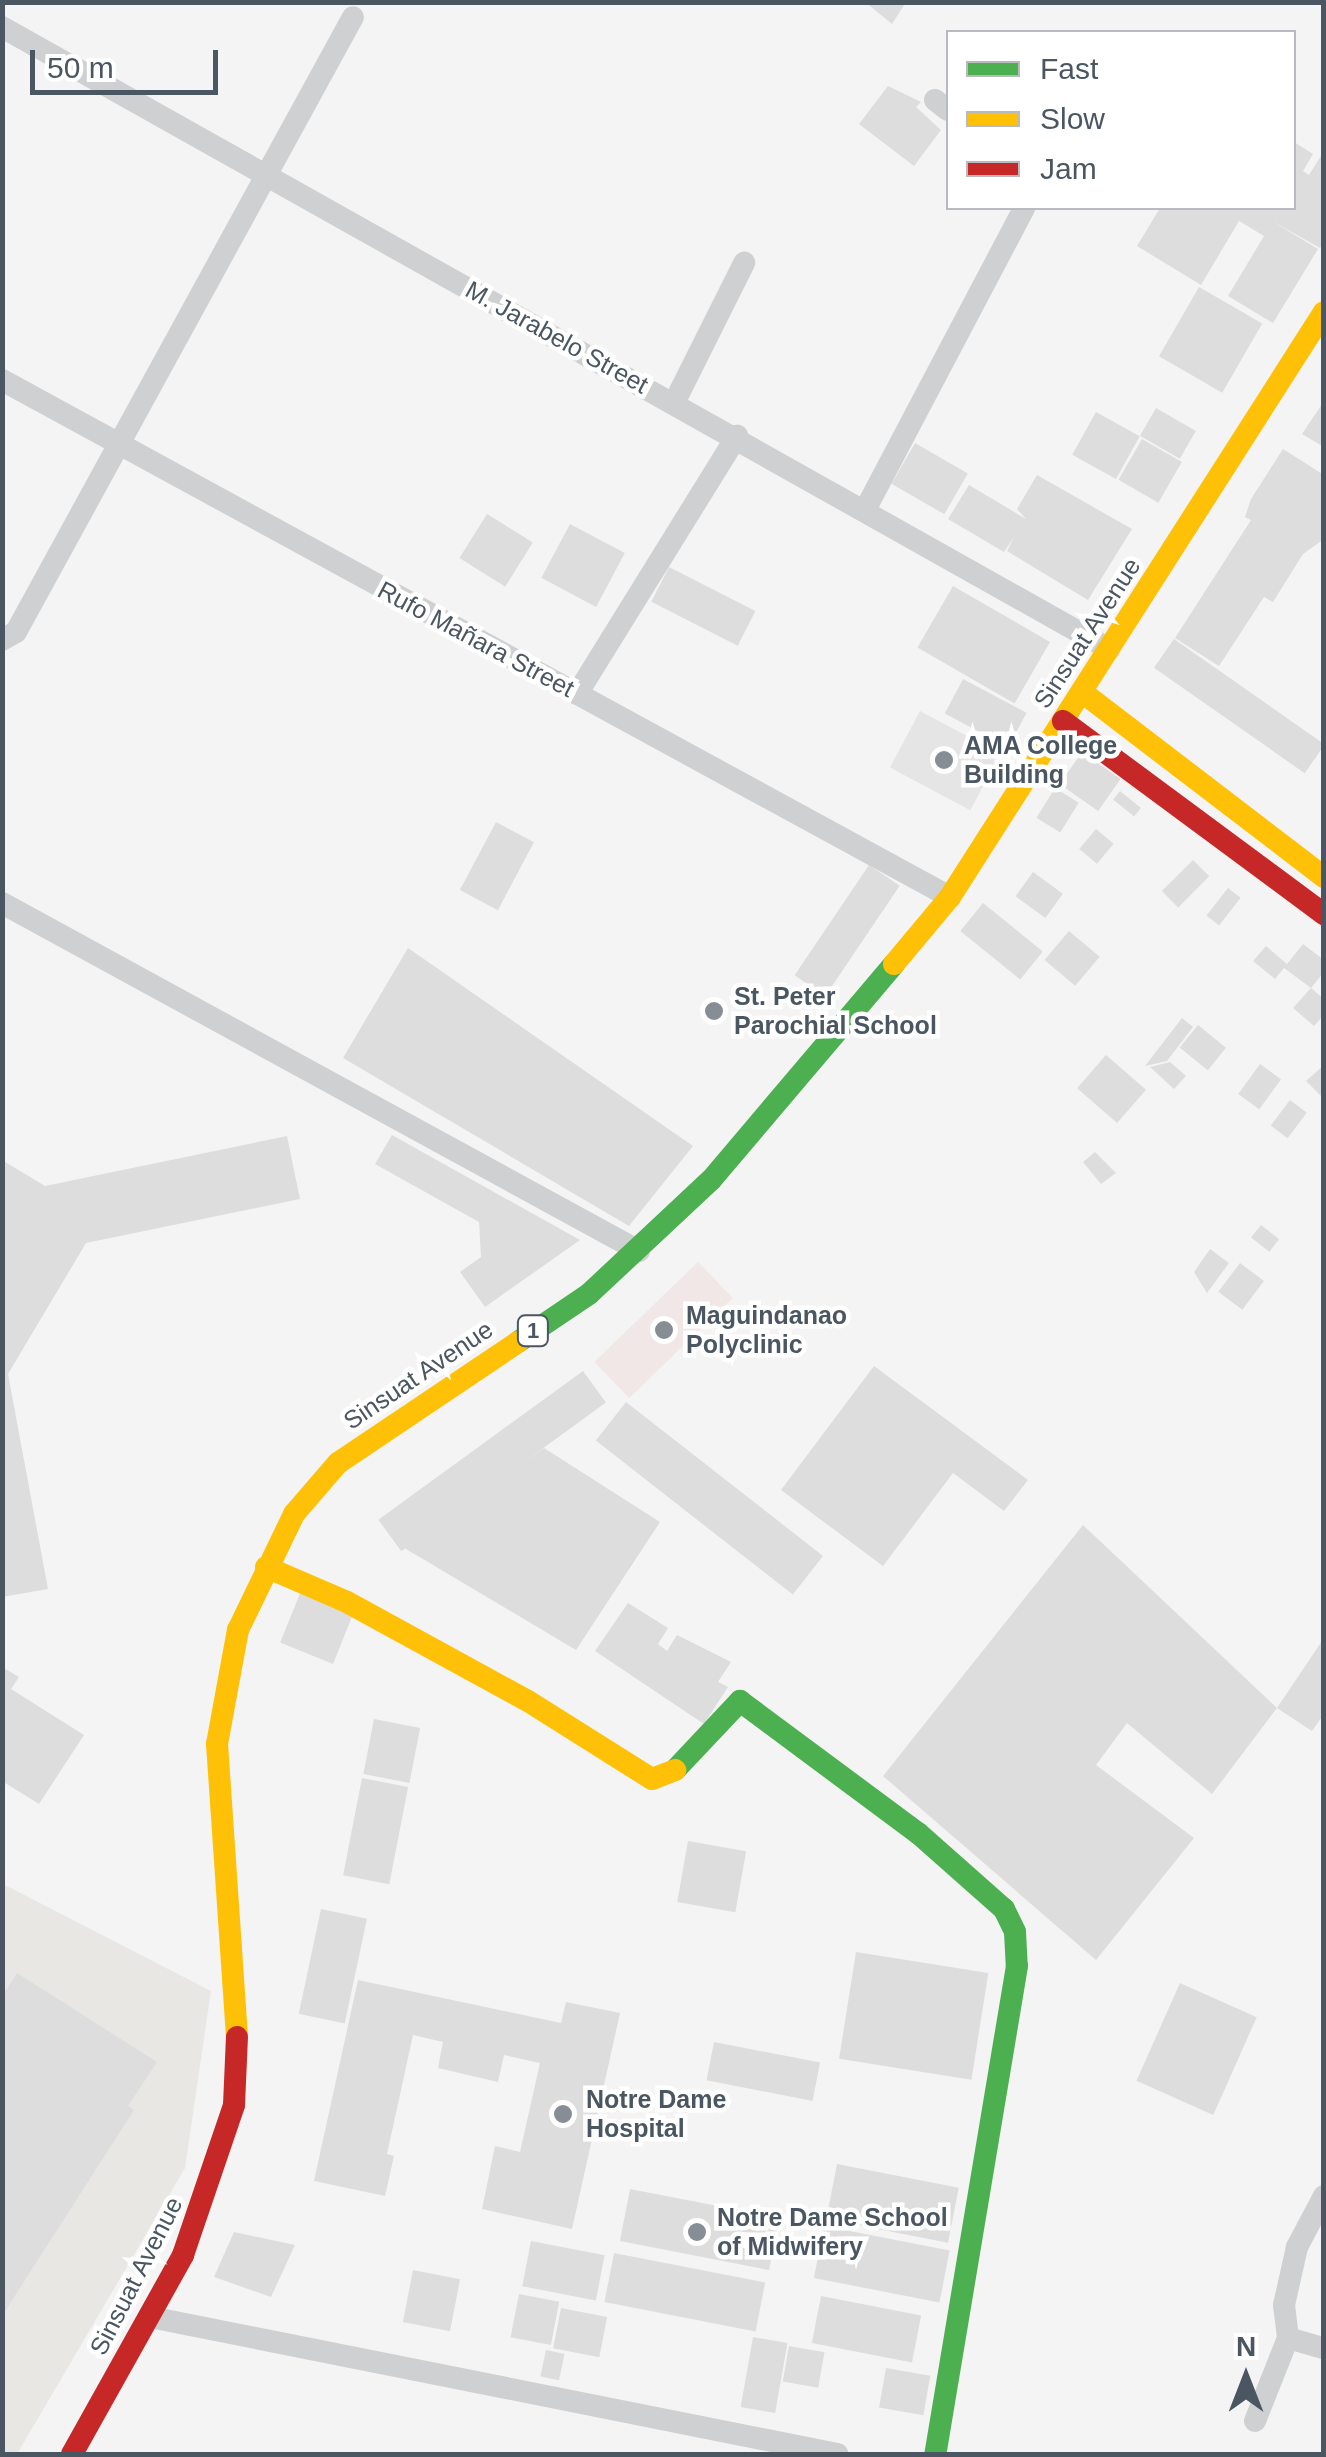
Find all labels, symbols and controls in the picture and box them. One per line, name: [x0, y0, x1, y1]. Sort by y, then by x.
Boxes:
scale bar: [35, 30, 222, 92]
legend: [946, 30, 1296, 210]
text: 50 m: [47, 51, 114, 84]
text: Fast: [1040, 52, 1098, 85]
text: Slow: [1040, 102, 1105, 135]
text: Jam: [1040, 152, 1097, 185]
street label: M. Jarabelo Street: [460, 274, 654, 400]
street label: Sinsuat Avenue: [1027, 552, 1147, 714]
street label: Rufo Mañara Street: [373, 575, 579, 703]
place label: AMA College Building: [964, 731, 1118, 790]
marker: AMA College Building: [933, 749, 955, 771]
place label: St. Peter Parochial School: [734, 982, 937, 1041]
marker: St. Peter Parochial School: [703, 1000, 725, 1022]
place label: Maguindanao Polyclinic: [686, 1301, 847, 1360]
street label: Sinsuat Avenue: [337, 1314, 499, 1436]
road number: 1: [516, 1314, 550, 1348]
marker: Maguindanao Polyclinic: [651, 1317, 677, 1343]
place label: Notre Dame Hospital: [586, 2085, 726, 2144]
marker: Notre Dame Hospital: [550, 2101, 576, 2127]
street label: Sinsuat Avenue: [83, 2191, 189, 2361]
place label: Notre Dame School of Midwifery: [717, 2203, 948, 2262]
marker: Notre Dame School of Midwifery: [686, 2221, 708, 2243]
north arrow: [1196, 2327, 1296, 2427]
text: N: [1236, 2331, 1256, 2362]

